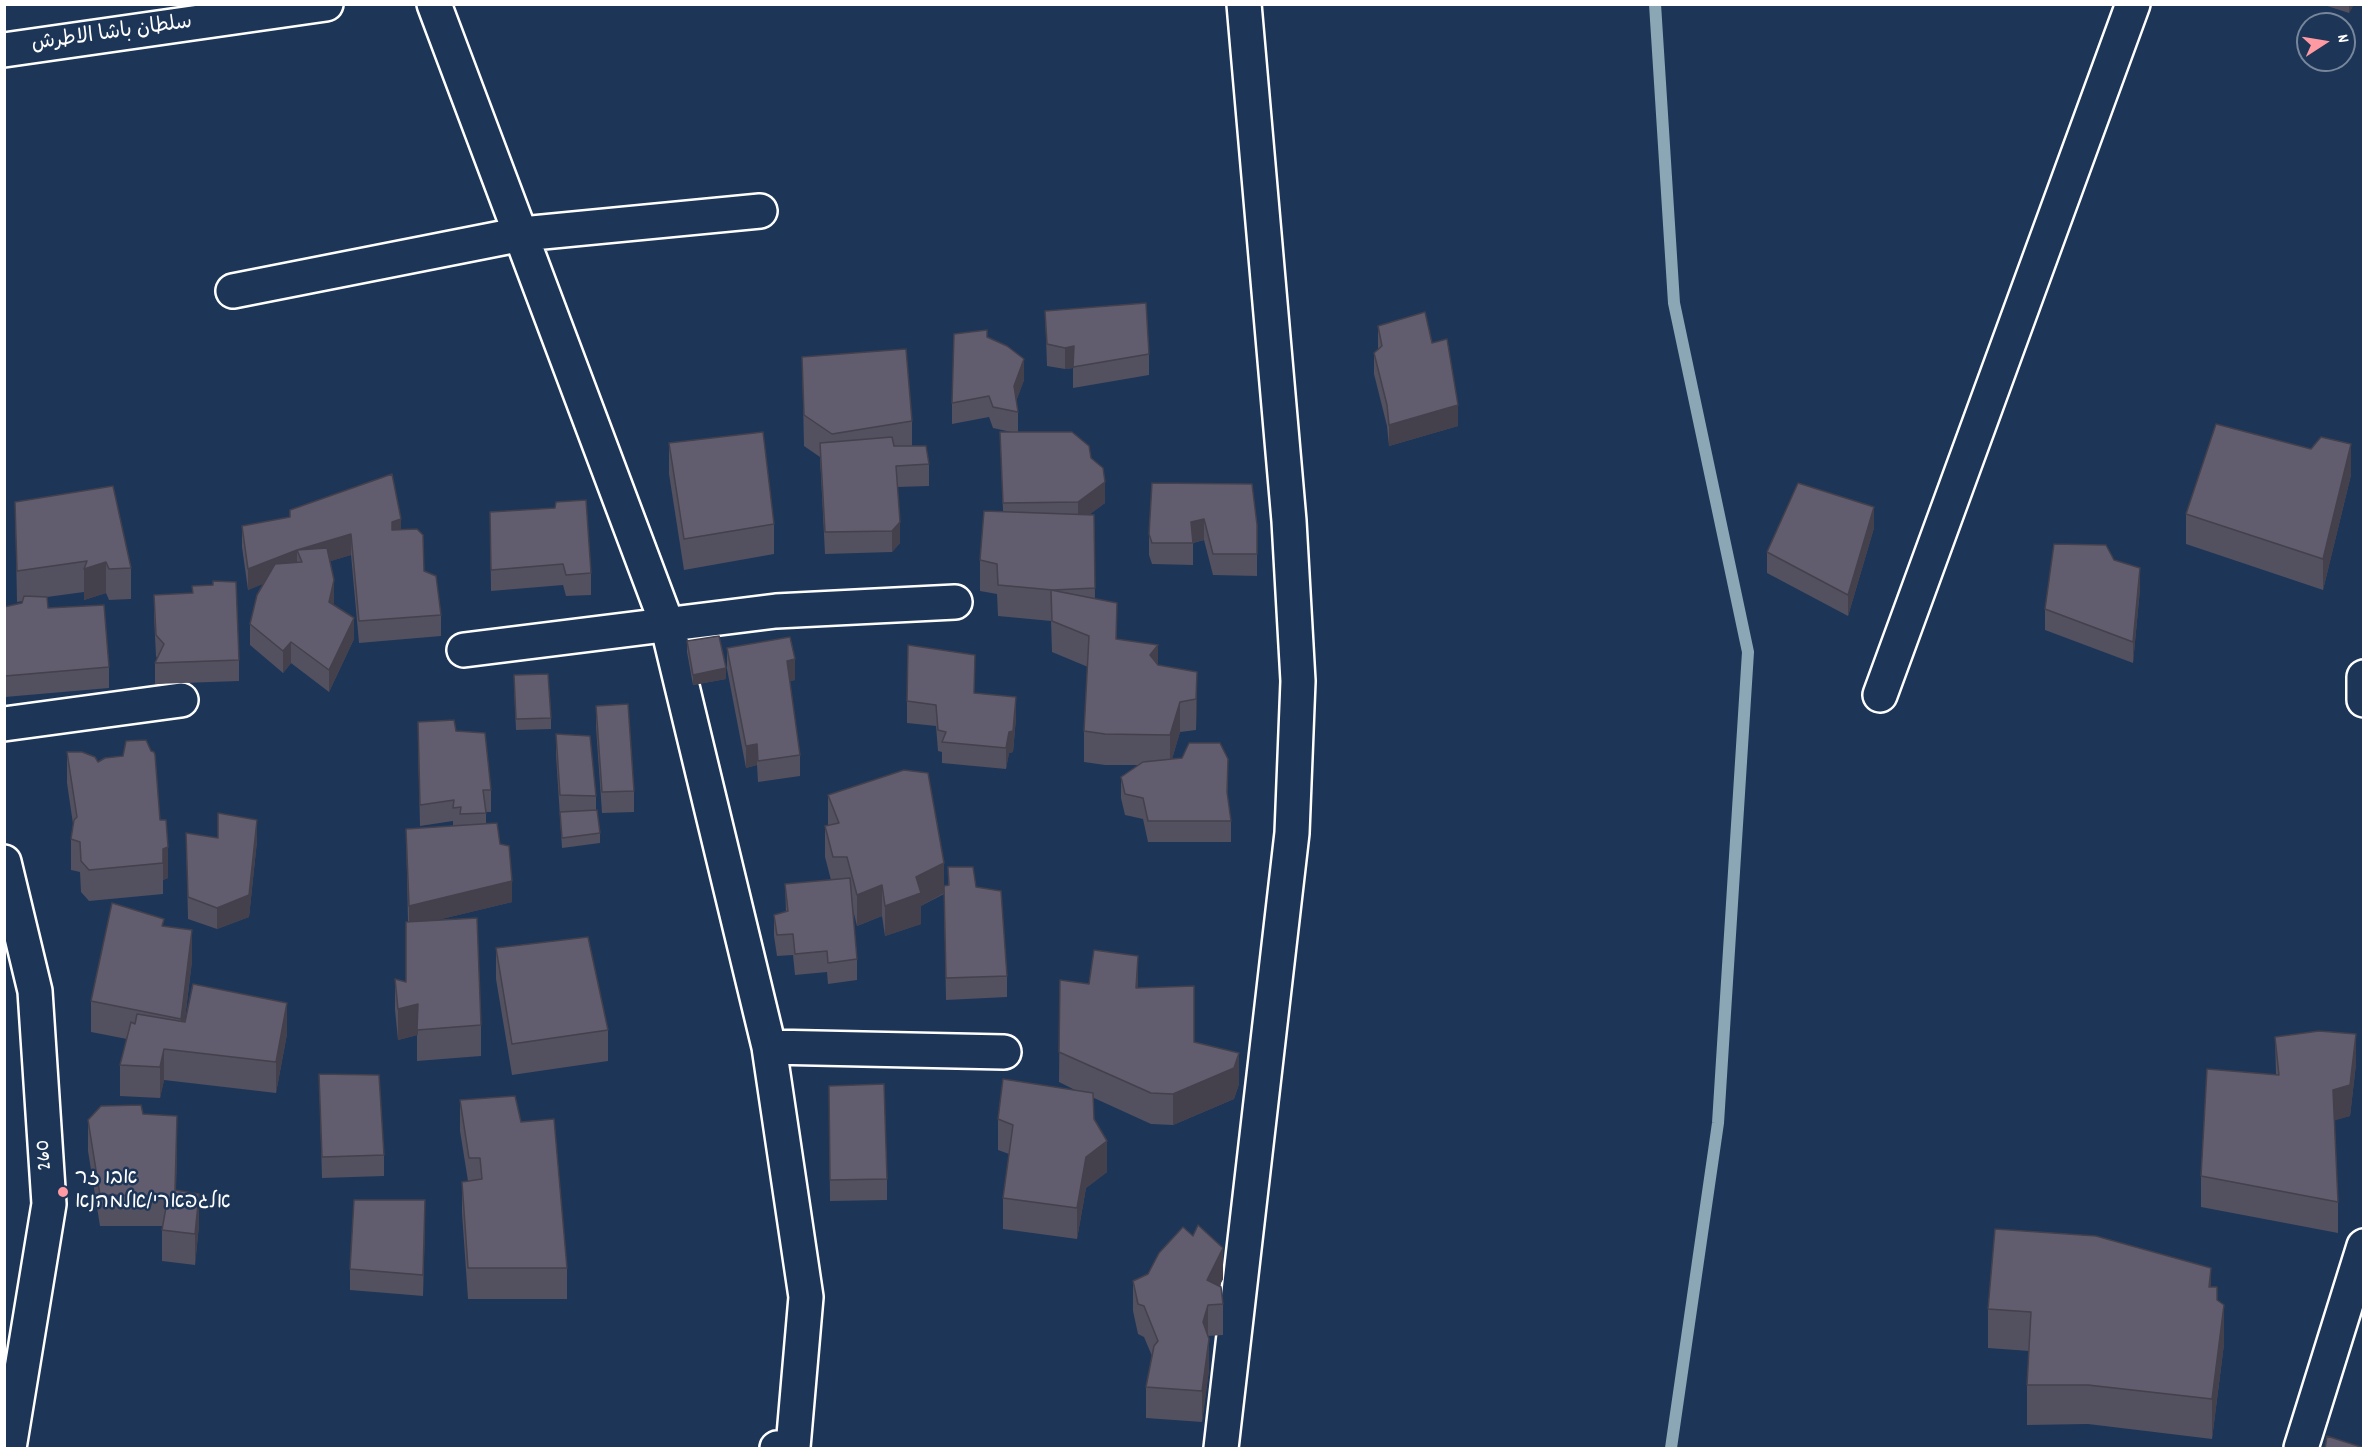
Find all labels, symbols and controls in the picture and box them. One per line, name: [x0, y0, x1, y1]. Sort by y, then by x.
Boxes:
street label: سلطان باشا الاطرش: [30, 11, 194, 59]
north arrow: [2296, 12, 2356, 72]
text: N: [2330, 32, 2354, 45]
street label: 260: [32, 1139, 60, 1171]
place label: אבו זר אלגפארי/אלמהנא: [75, 1167, 231, 1217]
marker: אבו זר אלגפארי/אלמהנא: [56, 1185, 70, 1199]

